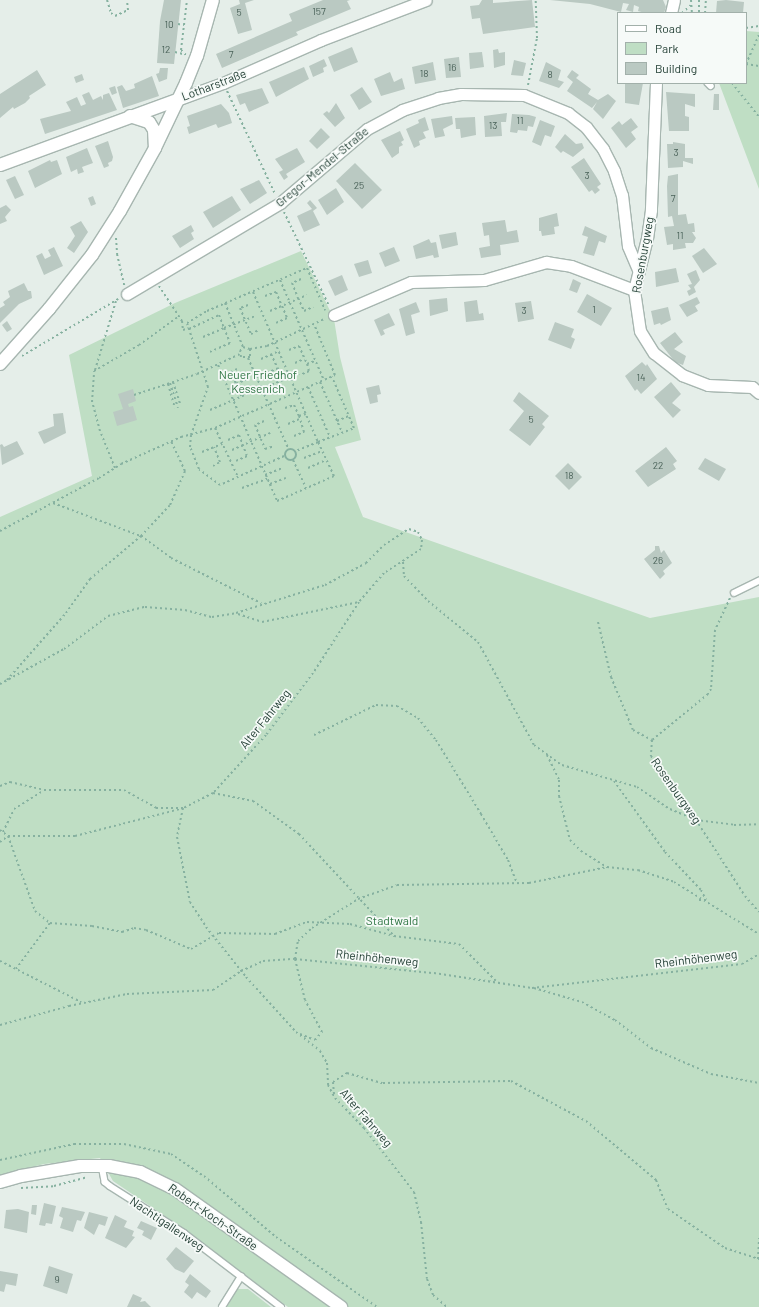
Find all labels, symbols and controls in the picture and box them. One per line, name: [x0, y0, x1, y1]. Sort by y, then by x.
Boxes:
house number: 157: [312, 6, 326, 18]
house number: 5: [236, 7, 242, 19]
legend: [617, 12, 747, 84]
house number: 10: [164, 19, 174, 31]
text: Road: [655, 21, 682, 35]
text: Park: [655, 41, 679, 55]
house number: 12: [162, 44, 170, 56]
house number: 7: [229, 49, 233, 61]
text: Building: [655, 61, 697, 75]
house number: 16: [448, 62, 456, 74]
street label: Lotharstraße: [180, 66, 248, 104]
house number: 18: [420, 68, 428, 80]
house number: 8: [547, 69, 553, 81]
house number: 11: [516, 115, 524, 127]
house number: 13: [489, 120, 497, 132]
street label: Gregor-Mendel-Straße: [273, 124, 371, 210]
house number: 3: [673, 147, 679, 159]
house number: 3: [584, 170, 590, 182]
house number: 25: [354, 180, 364, 192]
house number: 7: [671, 193, 675, 205]
street label: Rosenburgweg: [629, 216, 657, 294]
house number: 11: [676, 230, 684, 242]
house number: 1: [592, 304, 596, 316]
house number: 3: [521, 305, 527, 317]
park label: Neuer Friedhof Kessenich: [219, 368, 297, 396]
house number: 14: [636, 372, 646, 384]
house number: 5: [528, 414, 534, 426]
house number: 22: [653, 460, 663, 472]
house number: 18: [565, 470, 573, 482]
house number: 26: [653, 555, 663, 567]
street label: Alter Fahrweg: [237, 686, 293, 752]
street label: Rosenburgweg: [648, 755, 704, 827]
park label: Stadtwald: [366, 914, 418, 928]
street label: Rheinhöhenweg: [335, 947, 419, 969]
street label: Rheinhöhenweg: [654, 947, 738, 971]
street label: Alter Fahrweg: [337, 1086, 395, 1150]
street label: Robert-Koch-Straße: [165, 1181, 261, 1253]
street label: Nachtigallenweg: [127, 1194, 207, 1254]
house number: 9: [54, 1274, 60, 1286]

